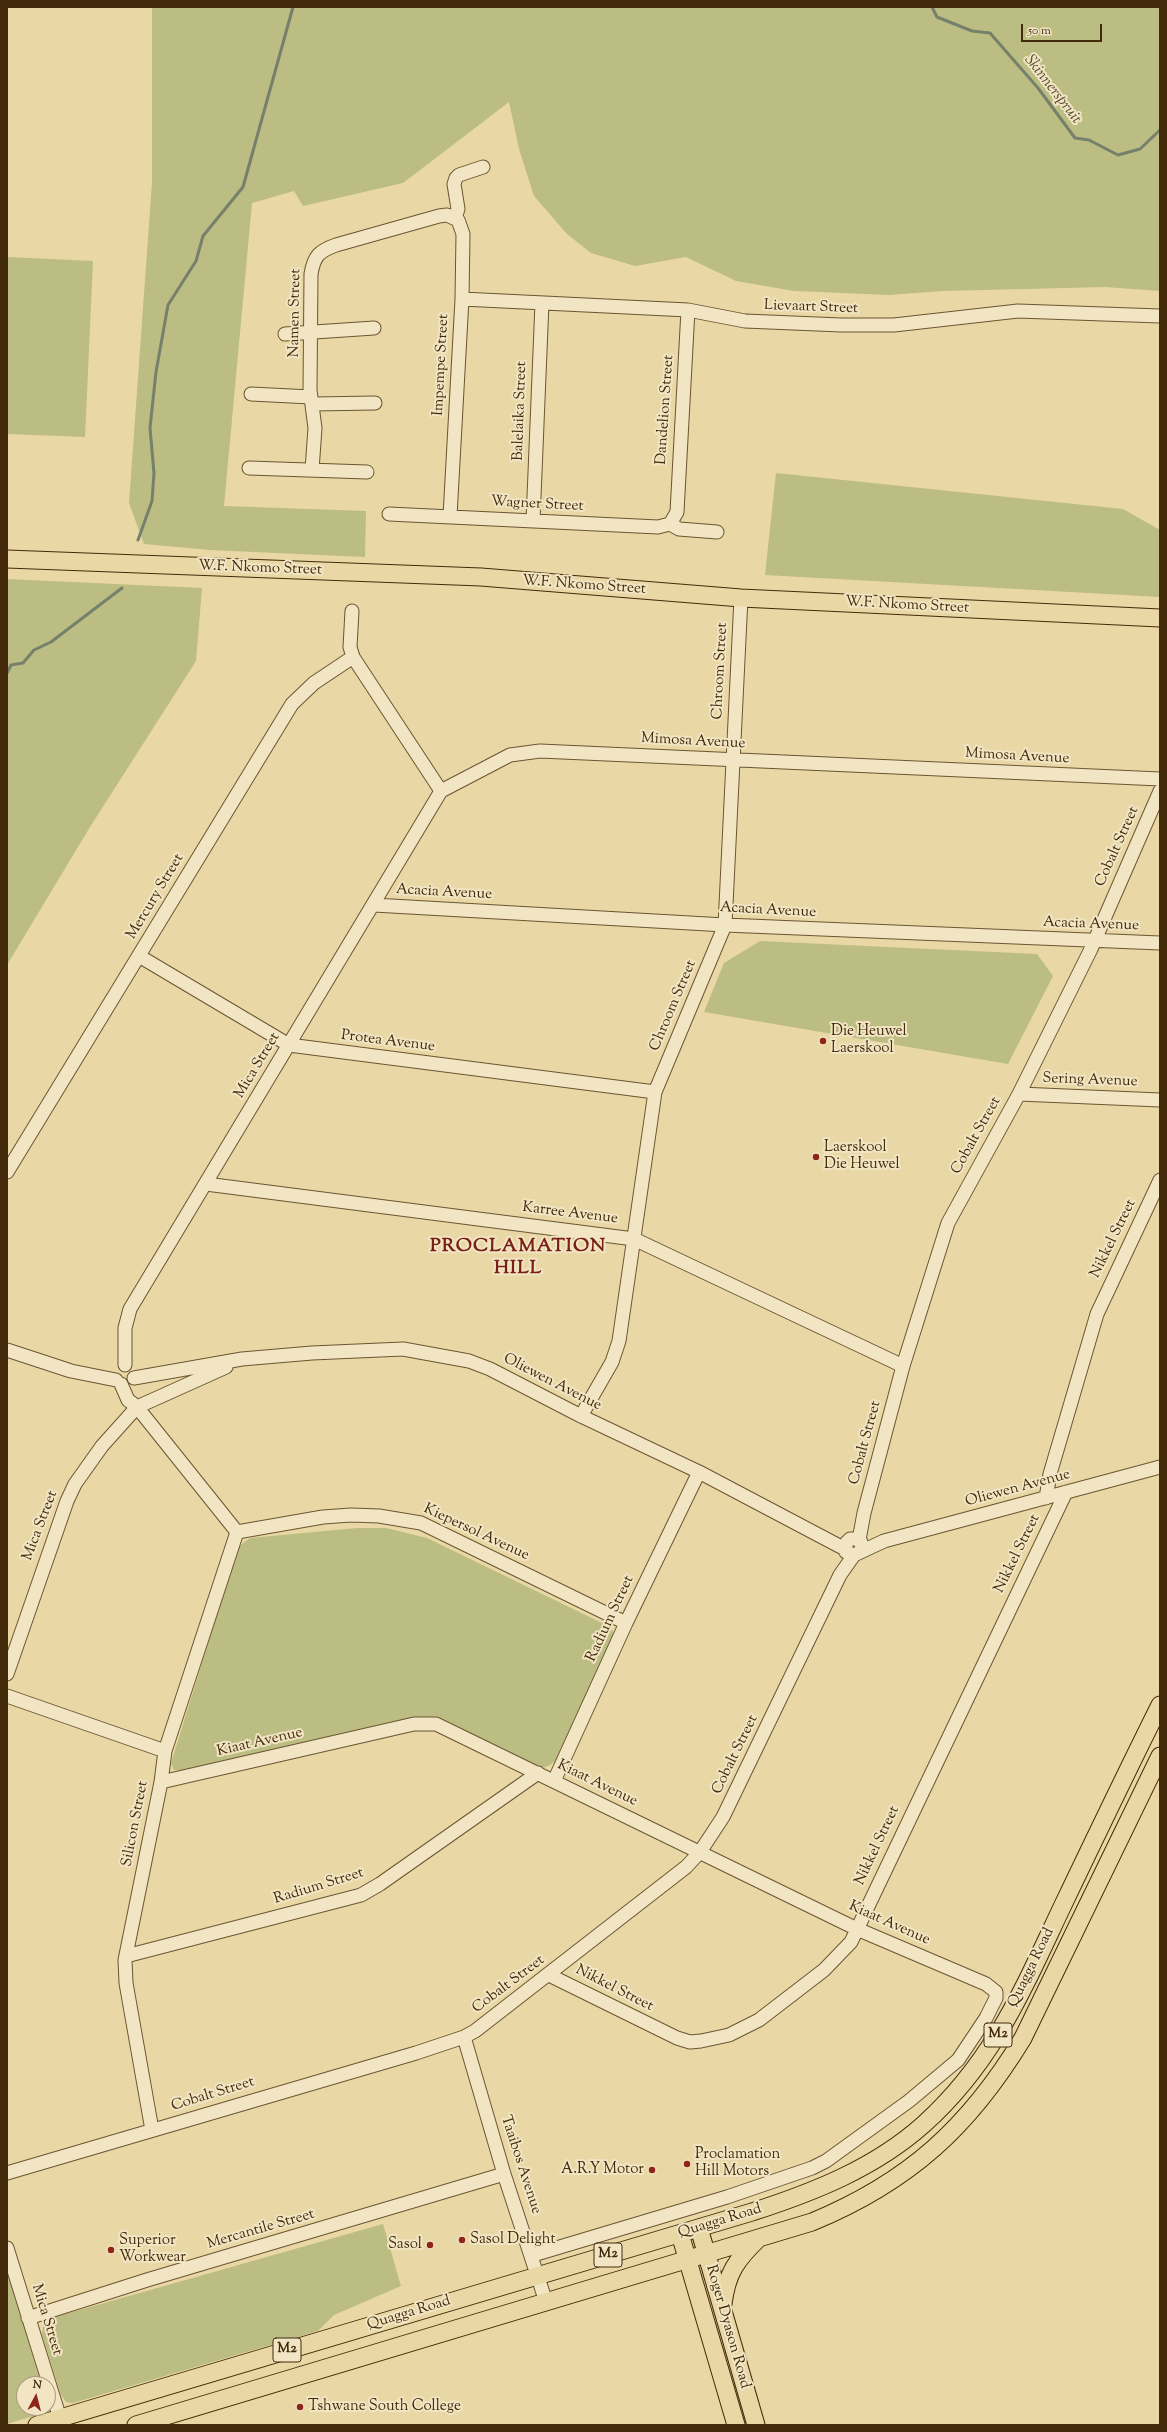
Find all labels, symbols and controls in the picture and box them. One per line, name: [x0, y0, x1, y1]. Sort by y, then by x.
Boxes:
scale bar: [1023, 16, 1104, 42]
text: 50 m: [1028, 22, 1051, 40]
water label: Skinnerspruit: [1019, 52, 1085, 128]
street label: Namen Street: [286, 268, 306, 358]
street label: Lievaart Street: [764, 297, 858, 319]
street label: Impempe Street: [430, 314, 454, 416]
street label: Dandelion Street: [653, 354, 679, 466]
street label: Balelaika Street: [510, 361, 532, 461]
street label: Wagner Street: [490, 494, 584, 516]
street label: W.F. Nkomo Street: [198, 558, 322, 580]
street label: W.F. Nkomo Street: [522, 573, 646, 599]
street label: W.F. Nkomo Street: [845, 594, 969, 618]
street label: Chroom Street: [709, 622, 733, 720]
street label: Mimosa Avenue: [640, 730, 746, 754]
street label: Mimosa Avenue: [964, 745, 1070, 769]
street label: Cobalt Street: [1092, 804, 1144, 890]
street label: Mercury Street: [123, 851, 189, 943]
street label: Acacia Avenue: [395, 881, 493, 905]
street label: Acacia Avenue: [719, 899, 817, 923]
street label: Acacia Avenue: [1043, 914, 1139, 936]
street label: Chroom Street: [647, 958, 701, 1054]
place label: Die Heuwel Laerskool: [831, 1023, 907, 1058]
street label: Protea Avenue: [340, 1027, 436, 1057]
street label: Mica Street: [231, 1030, 285, 1102]
marker: Die Heuwel Laerskool: [818, 1036, 828, 1046]
street label: Sering Avenue: [1042, 1070, 1138, 1092]
street label: Cobalt Street: [948, 1094, 1006, 1178]
place label: Laerskool Die Heuwel: [824, 1139, 900, 1174]
marker: Laerskool Die Heuwel: [811, 1152, 821, 1162]
street label: Nikkel Street: [1087, 1197, 1141, 1281]
street label: Karree Avenue: [521, 1199, 619, 1229]
district label: PROCLAMATION HILL: [430, 1237, 606, 1281]
street label: Oliewen Avenue: [500, 1350, 604, 1416]
street label: Cobalt Street: [846, 1399, 886, 1487]
street label: Oliewen Avenue: [964, 1466, 1072, 1512]
street label: Mica Street: [19, 1488, 63, 1564]
street label: Kiepersol Avenue: [420, 1501, 532, 1565]
street label: Nikkel Street: [991, 1512, 1045, 1596]
street label: Radium Street: [583, 1573, 639, 1665]
street label: Cobalt Street: [709, 1712, 763, 1798]
street label: Kiaat Avenue: [215, 1724, 305, 1762]
street label: Kiaat Avenue: [554, 1757, 640, 1811]
street label: Silicon Street: [119, 1779, 153, 1869]
street label: Nikkel Street: [852, 1804, 904, 1888]
street label: Radium Street: [272, 1865, 366, 1909]
street label: Kiaat Avenue: [845, 1898, 933, 1950]
street label: Quagga Road: [1005, 1925, 1059, 2011]
street label: Cobalt Street: [469, 1952, 549, 2018]
street label: Nikkel Street: [572, 1962, 656, 2016]
road number: M2: [984, 2023, 1012, 2047]
street label: Cobalt Street: [169, 2074, 257, 2116]
street label: Taaibos Avenue: [496, 2113, 544, 2217]
place label: Proclamation Hill Motors: [695, 2146, 780, 2181]
marker: Proclamation Hill Motors: [682, 2159, 692, 2169]
place label: A.R.Y Motor: [561, 2161, 644, 2179]
marker: A.R.Y Motor: [647, 2165, 657, 2175]
street label: Quagga Road: [676, 2201, 764, 2243]
street label: Mercantile Street: [205, 2206, 317, 2254]
place label: Sasol Delight: [470, 2231, 556, 2249]
place label: Superior Workwear: [119, 2232, 186, 2267]
marker: Sasol Delight: [457, 2235, 467, 2245]
place label: Sasol: [388, 2236, 422, 2254]
marker: Sasol: [425, 2240, 435, 2250]
road number: M2: [594, 2243, 622, 2267]
marker: Superior Workwear: [106, 2245, 116, 2255]
street label: Roger Dyason Road: [701, 2263, 753, 2391]
street label: Mica Street: [27, 2282, 65, 2358]
street label: Quagga Road: [365, 2293, 453, 2335]
road number: M2: [273, 2338, 301, 2362]
north arrow: [16, 2376, 56, 2416]
text: N: [32, 2377, 43, 2394]
place label: Tshwane South College: [308, 2398, 461, 2416]
marker: Tshwane South College: [295, 2402, 305, 2412]

